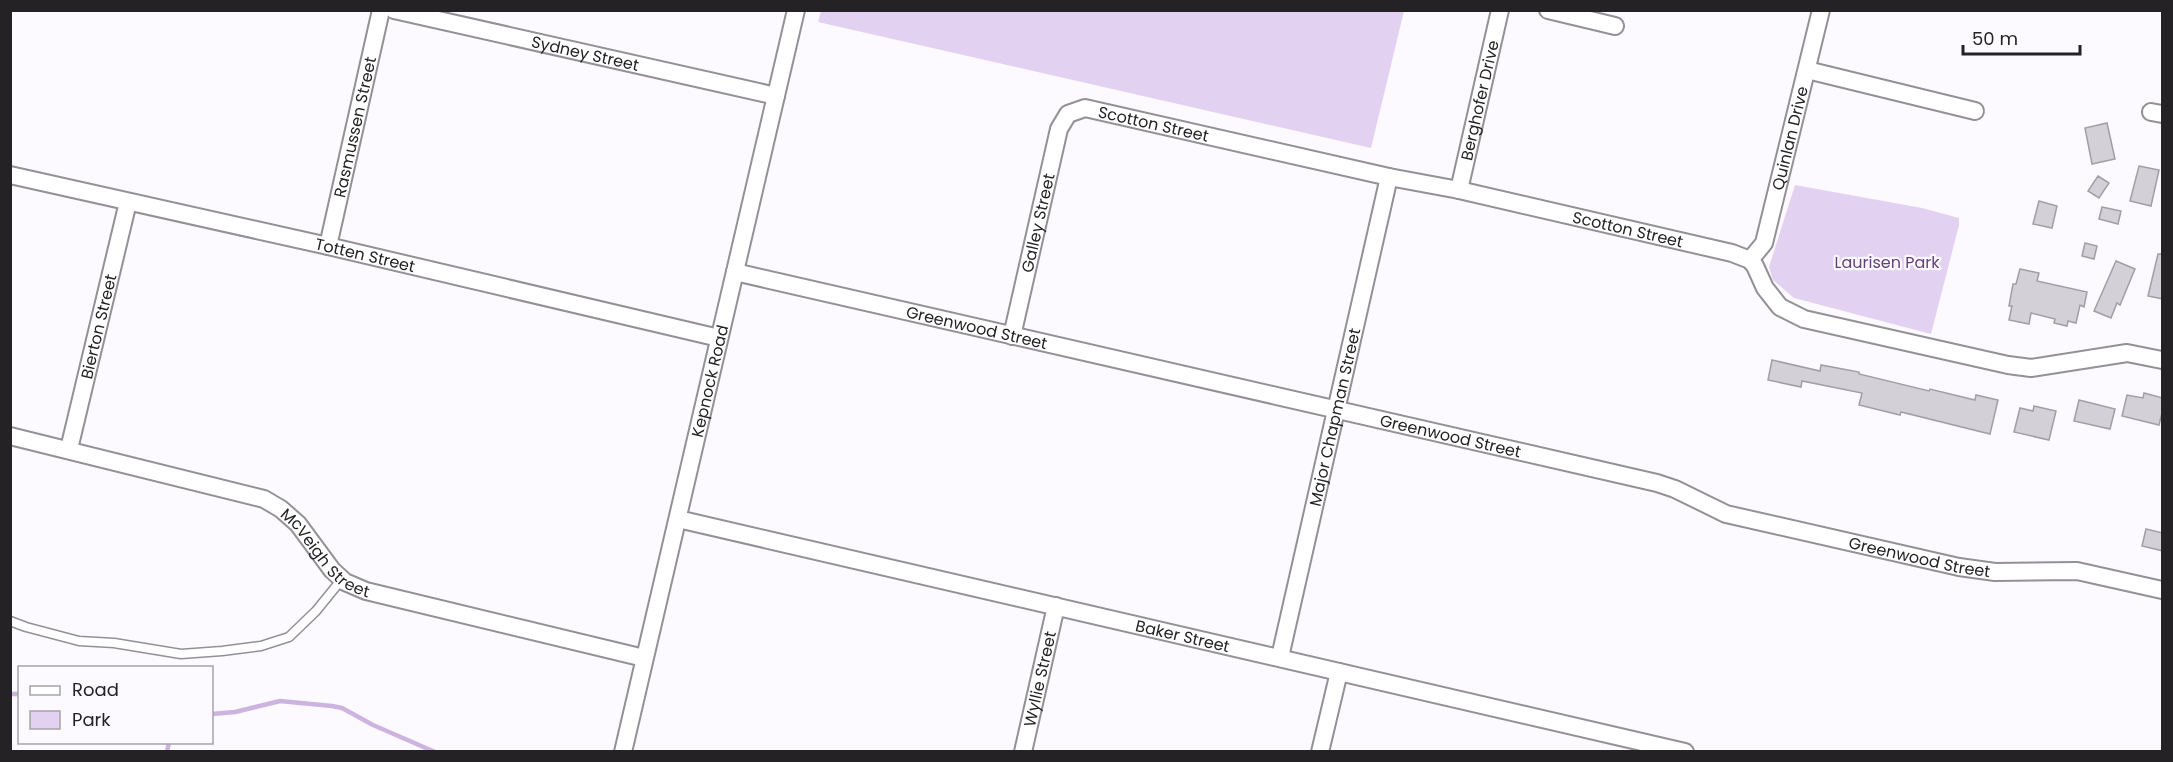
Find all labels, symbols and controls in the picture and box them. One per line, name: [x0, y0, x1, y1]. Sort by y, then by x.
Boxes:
scale bar: [1963, 18, 2080, 56]
text: 50 m: [1972, 26, 2018, 51]
street label: Sydney Street: [529, 30, 641, 77]
street label: Berghofer Drive: [1455, 38, 1505, 163]
street label: Rasmussen Street: [328, 54, 382, 200]
street label: Quinlan Drive: [1766, 84, 1814, 193]
street label: Scotton Street: [1096, 100, 1211, 148]
street label: Galley Street: [1016, 171, 1061, 275]
street label: Scotton Street: [1570, 206, 1685, 253]
street label: Totten Street: [313, 232, 417, 278]
park label: Laurisen Park: [1835, 251, 1940, 274]
street label: Bierton Street: [75, 272, 122, 381]
street label: Greenwood Street: [904, 301, 1050, 355]
street label: Kepnock Road: [686, 323, 734, 440]
street label: Major Chapman Street: [1304, 326, 1366, 509]
street label: Greenwood Street: [1378, 409, 1523, 464]
street label: McVeigh Street: [276, 503, 372, 603]
street label: Greenwood Street: [1847, 531, 1992, 583]
street label: Baker Street: [1133, 614, 1232, 658]
street label: Wyllie Street: [1018, 629, 1062, 729]
legend: [18, 666, 213, 744]
text: Road: [72, 677, 119, 702]
text: Park: [72, 707, 111, 732]

